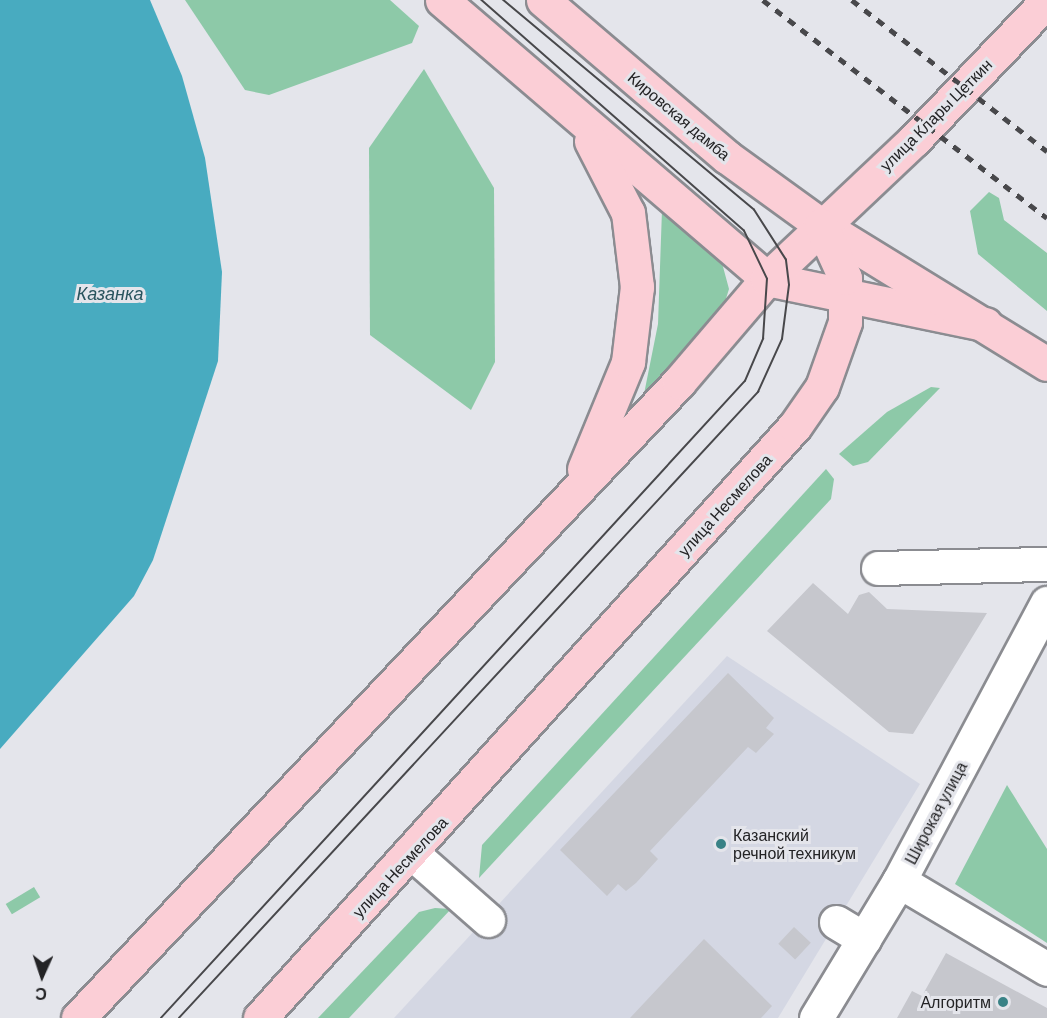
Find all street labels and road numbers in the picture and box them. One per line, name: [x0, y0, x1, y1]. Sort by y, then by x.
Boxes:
street label: улица Клары Цеткин: [876, 55, 996, 175]
street label: Кировская дамба: [624, 68, 734, 164]
street label: улица Несмелова: [674, 450, 776, 560]
street label: Широкая улица: [901, 758, 971, 868]
street label: улица Несмелова: [348, 813, 452, 921]

